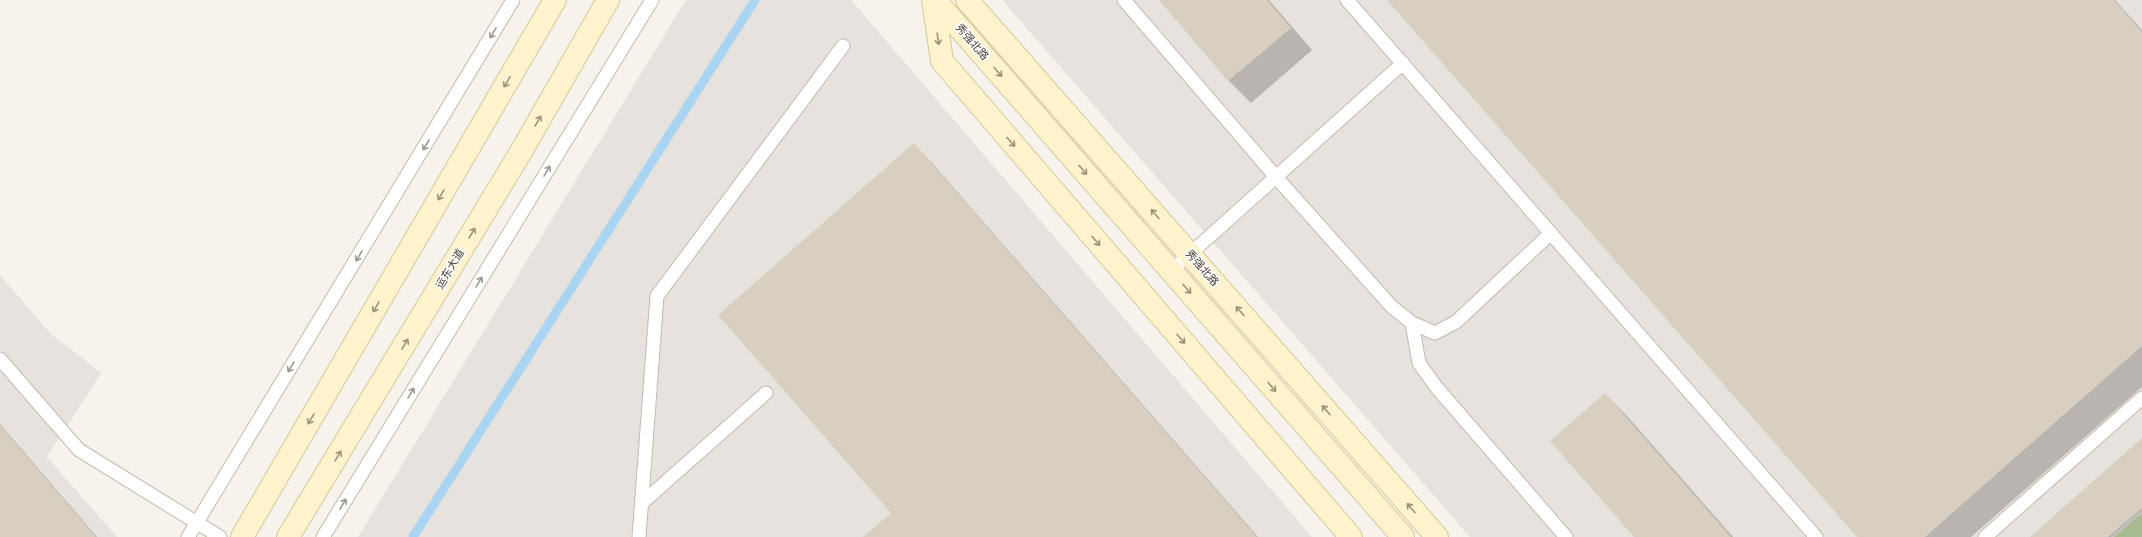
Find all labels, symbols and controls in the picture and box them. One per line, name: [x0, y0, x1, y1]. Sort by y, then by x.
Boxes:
street label: 秀强北路: [952, 20, 992, 64]
one-way arrow: [488, 27, 496, 39]
one-way arrow: [934, 32, 942, 45]
one-way arrow: [993, 66, 1002, 77]
one-way arrow: [502, 76, 510, 88]
one-way arrow: [535, 115, 543, 127]
one-way arrow: [1007, 137, 1016, 148]
one-way arrow: [421, 139, 429, 151]
one-way arrow: [543, 165, 551, 177]
one-way arrow: [1078, 165, 1088, 175]
one-way arrow: [437, 188, 445, 200]
one-way arrow: [1150, 208, 1159, 219]
one-way arrow: [468, 227, 476, 239]
one-way arrow: [1092, 236, 1101, 246]
street label: 运东大道: [432, 246, 468, 292]
street label: 秀强北路: [1182, 246, 1222, 290]
one-way arrow: [354, 250, 362, 262]
one-way arrow: [475, 276, 483, 288]
one-way arrow: [1182, 284, 1191, 294]
one-way arrow: [372, 301, 380, 313]
one-way arrow: [1236, 306, 1245, 317]
one-way arrow: [1177, 334, 1186, 345]
one-way arrow: [401, 338, 409, 350]
one-way arrow: [287, 361, 295, 373]
one-way arrow: [1267, 382, 1277, 392]
one-way arrow: [407, 387, 415, 399]
one-way arrow: [1321, 404, 1330, 415]
one-way arrow: [306, 413, 314, 425]
one-way arrow: [334, 450, 342, 462]
one-way arrow: [339, 499, 347, 510]
one-way arrow: [1407, 502, 1416, 513]

